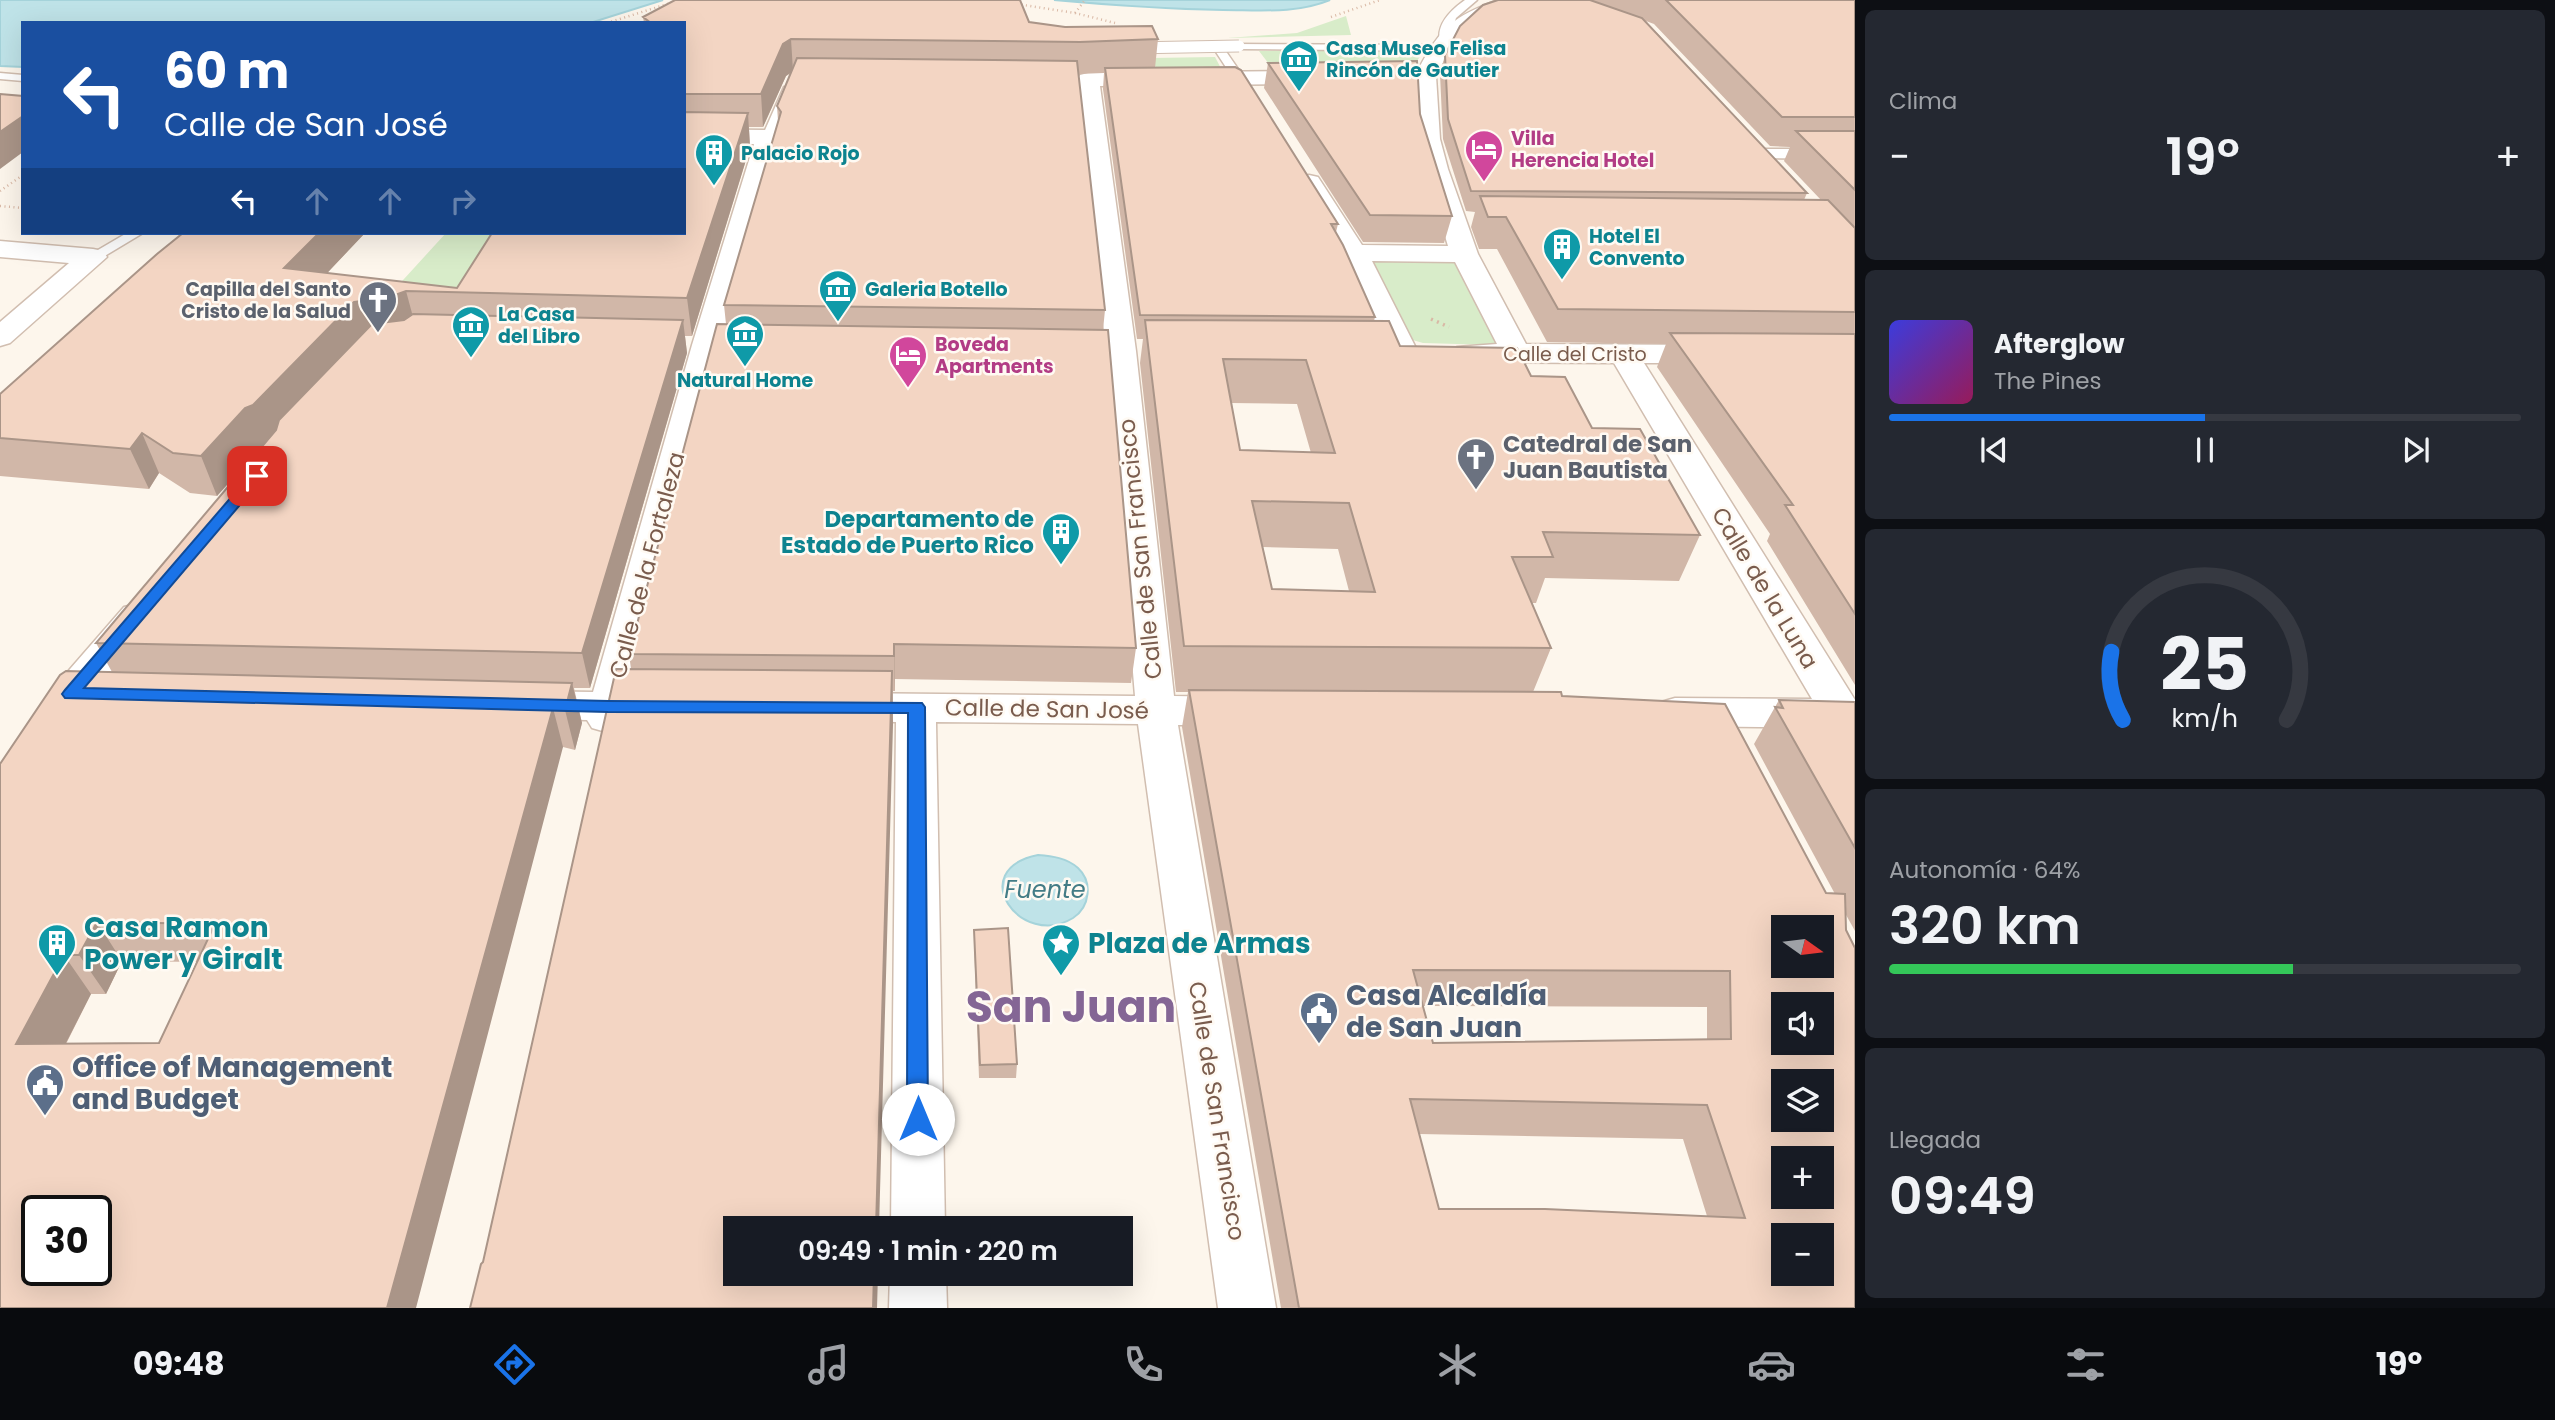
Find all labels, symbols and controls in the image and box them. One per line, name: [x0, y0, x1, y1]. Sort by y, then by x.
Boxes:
place label: Casa Museo Felisa Rincón de Gautier: [1326, 35, 1506, 84]
text: 60 m: [164, 37, 289, 105]
museum icon: Casa Museo Felisa Rincón de Gautier: [1278, 38, 1320, 93]
icon: left: [49, 49, 140, 140]
text: Clima: [1889, 85, 1957, 117]
text: Calle de San José: [164, 102, 448, 147]
text: 19°: [2165, 120, 2240, 193]
place label: Villa Herencia Hotel: [1511, 125, 1654, 174]
hotel icon: Villa Herencia Hotel: [1463, 128, 1505, 183]
text: −: [1889, 130, 1910, 183]
text: +: [2495, 130, 2521, 183]
building icon: Palacio Rojo: [693, 132, 735, 187]
place label: Palacio Rojo: [741, 140, 860, 167]
icon: left: [225, 182, 263, 220]
icon: ahead: [298, 182, 336, 220]
icon: ahead: [371, 182, 409, 220]
icon: right: [444, 182, 482, 220]
place label: Hotel El Convento: [1589, 223, 1685, 272]
building icon: Hotel El Convento: [1541, 226, 1583, 281]
museum icon: Galeria Botello: [817, 268, 859, 323]
place label: Capilla del Santo Cristo de la Salud: [181, 276, 351, 325]
place label: Galeria Botello: [865, 276, 1008, 303]
church icon: Capilla del Santo Cristo de la Salud: [357, 279, 399, 334]
place label: La Casa del Libro: [498, 301, 580, 350]
museum icon: La Casa del Libro: [450, 304, 492, 359]
museum icon: Natural Home: [724, 313, 766, 368]
text: Afterglow: [1994, 326, 2125, 362]
place label: Boveda Apartments: [935, 331, 1054, 380]
hotel icon: Boveda Apartments: [887, 334, 929, 389]
street label: Calle del Cristo: [1503, 341, 1647, 368]
text: The Pines: [1994, 365, 2102, 397]
place label: Natural Home: [677, 367, 813, 394]
street label: Calle de San Francisco: [1110, 417, 1170, 681]
place label: Catedral de San Juan Bautista: [1503, 428, 1692, 486]
icon: previous: [1975, 431, 2013, 469]
icon: pause: [2186, 431, 2224, 469]
icon: next: [2397, 431, 2435, 469]
church icon: Catedral de San Juan Bautista: [1455, 436, 1497, 491]
pin: [227, 446, 287, 506]
street label: Calle de la Fortaleza: [601, 448, 693, 682]
icon: arrive: [238, 457, 276, 495]
street label: Calle de la Luna: [1704, 501, 1826, 675]
place label: Departamento de Estado de Puerto Rico: [781, 503, 1034, 561]
building icon: Departamento de Estado de Puerto Rico: [1040, 511, 1082, 566]
text: 25: [2161, 614, 2249, 715]
street label: Calle de San José: [945, 691, 1149, 727]
text: km/h: [2172, 701, 2238, 736]
text: Autonomía · 64%: [1889, 854, 2080, 886]
water label: Fuente: [1004, 873, 1086, 906]
text: 320 km: [1889, 889, 2081, 962]
place label: Casa Ramon Power y Giralt: [84, 908, 283, 979]
north arrow: [1771, 915, 1834, 978]
map controls: [1771, 915, 1834, 1286]
building icon: Casa Ramon Power y Giralt: [36, 922, 78, 977]
place icon: Plaza de Armas: [1040, 922, 1082, 977]
place label: Plaza de Armas: [1088, 924, 1311, 963]
district label: San Juan: [966, 976, 1176, 1037]
place label: Casa Alcaldía de San Juan: [1346, 976, 1547, 1047]
street label: Calle de San Francisco: [1181, 979, 1253, 1243]
public building icon: Casa Alcaldía de San Juan: [1298, 990, 1340, 1045]
button: sound: [1771, 992, 1834, 1055]
place label: Office of Management and Budget: [72, 1048, 392, 1119]
public building icon: Office of Management and Budget: [24, 1062, 66, 1117]
button: layers: [1771, 1069, 1834, 1132]
position arrow: [881, 1082, 955, 1156]
text: Llegada: [1889, 1124, 1981, 1156]
button: +: [1771, 1146, 1834, 1209]
text: 09:49: [1889, 1159, 2036, 1232]
speed limit sign: 30: [21, 1195, 112, 1286]
button: −: [1771, 1223, 1834, 1286]
text: 09:49 · 1 min · 220 m: [798, 1233, 1058, 1269]
icon: directions: [490, 1340, 539, 1389]
icon: music: [804, 1340, 853, 1389]
icon: phone: [1119, 1340, 1168, 1389]
icon: climate: [1433, 1340, 1482, 1389]
icon: car: [1747, 1340, 1796, 1389]
icon: filters: [2061, 1340, 2110, 1389]
text: 09:48: [133, 1341, 225, 1386]
text: 19°: [2376, 1341, 2422, 1386]

